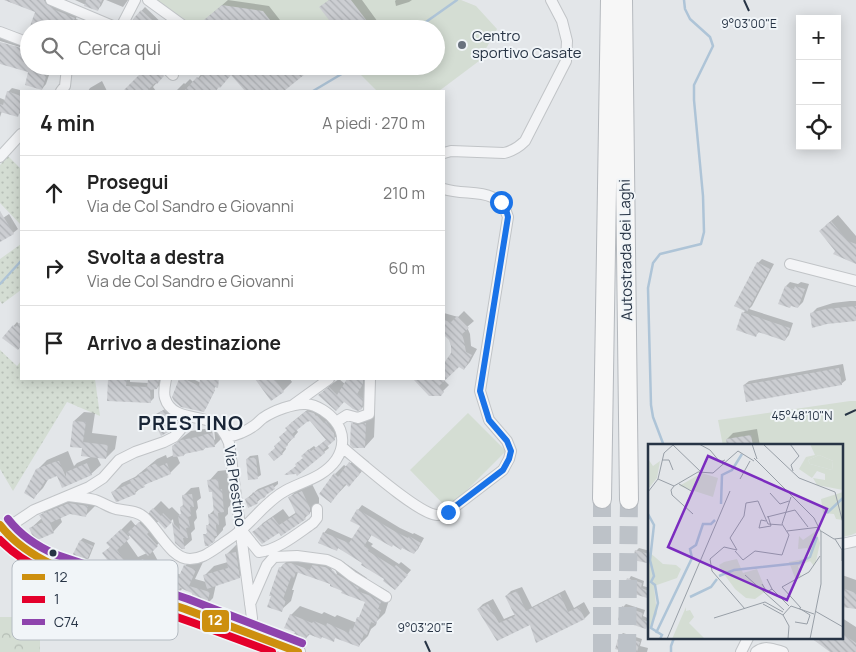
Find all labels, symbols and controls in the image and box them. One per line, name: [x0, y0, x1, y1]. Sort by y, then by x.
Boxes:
text: 9°03'00"E: [721, 15, 777, 32]
map controls: [796, 15, 841, 150]
button: +: [796, 15, 841, 60]
search box: [20, 20, 445, 75]
place label: Centro sportivo Casate: [472, 25, 582, 63]
icon: search: [38, 34, 66, 62]
text: Cerca qui: [78, 35, 161, 61]
marker: Centro sportivo Casate: [456, 39, 468, 51]
button: −: [796, 60, 841, 105]
button: locate: [796, 105, 841, 150]
text: 4 min: [40, 109, 95, 137]
text: A piedi · 270 m: [322, 112, 425, 134]
text: Prosegui: [87, 169, 169, 195]
icon: ahead: [40, 179, 68, 207]
street label: Autostrada dei Laghi: [614, 179, 637, 321]
text: 210 m: [383, 182, 425, 204]
route start: [490, 191, 513, 214]
text: Via de Col Sandro e Giovanni: [87, 195, 294, 217]
text: Svolta a destra: [87, 244, 224, 270]
icon: right: [40, 254, 68, 282]
text: 60 m: [389, 257, 425, 279]
text: Via de Col Sandro e Giovanni: [87, 270, 294, 292]
icon: arrive: [40, 329, 68, 357]
text: Arrivo a destinazione: [87, 330, 281, 356]
text: 45°48'10"N: [772, 407, 832, 424]
district label: PRESTINO: [138, 409, 244, 436]
street label: Via Prestino: [219, 444, 252, 528]
inset map: [648, 444, 844, 640]
route end: [437, 501, 460, 524]
unlabelled marker: [48, 548, 58, 558]
legend: [12, 560, 178, 640]
text: 12: [54, 567, 67, 586]
text: 1: [54, 589, 59, 608]
line badge: 12: [201, 609, 230, 633]
text: 12: [208, 610, 222, 629]
text: C74: [54, 612, 79, 631]
text: 9°03'20"E: [397, 619, 453, 636]

